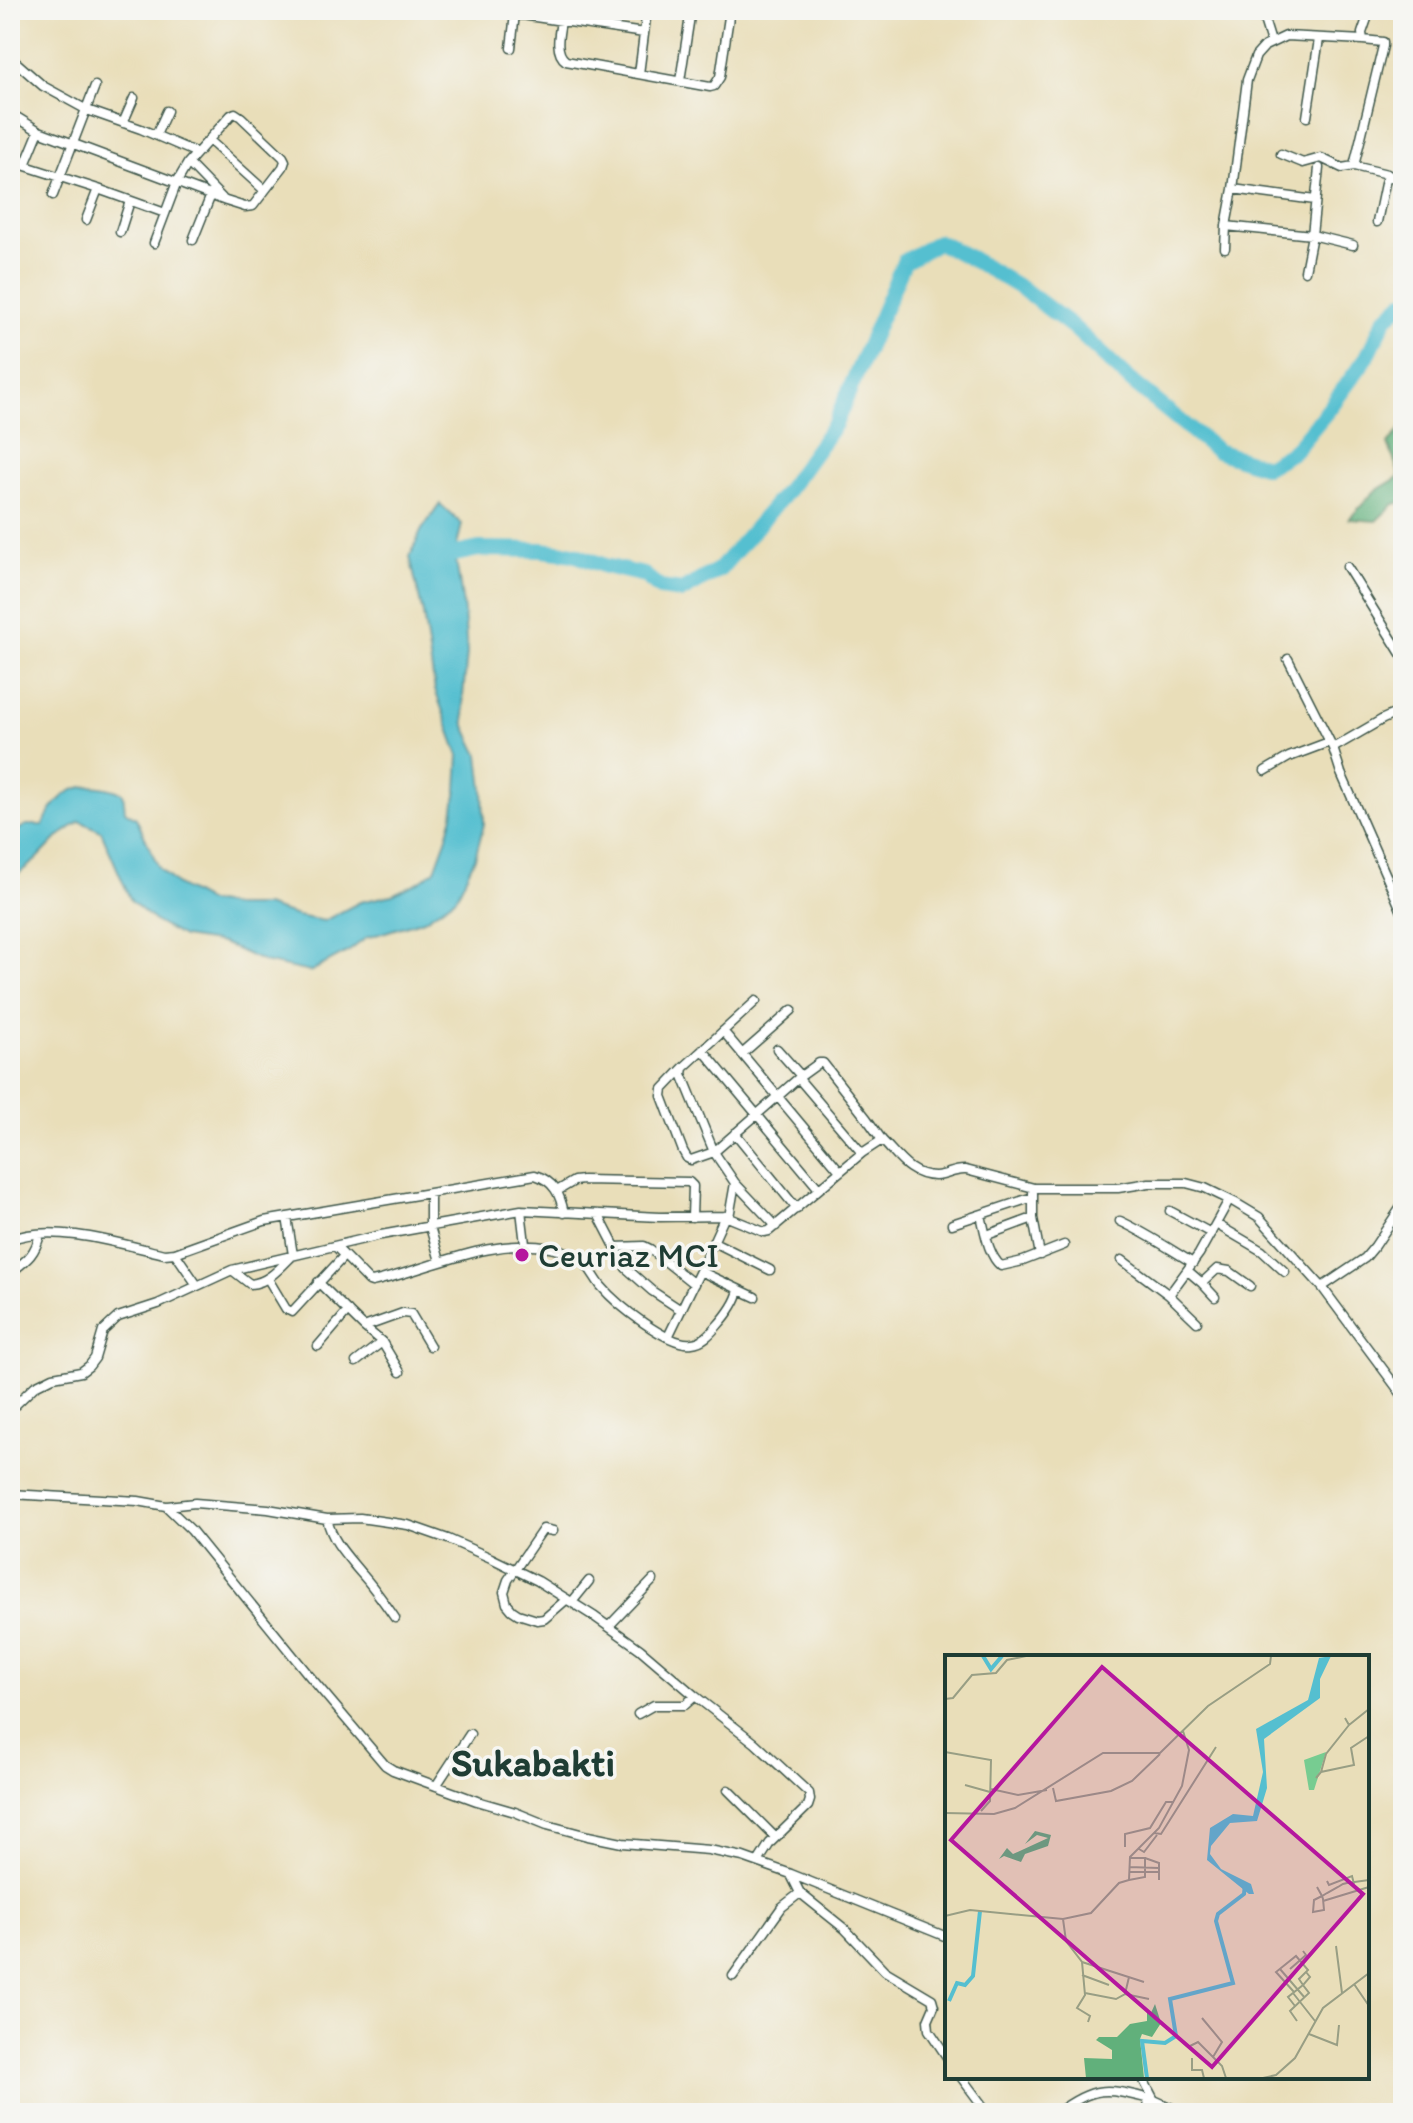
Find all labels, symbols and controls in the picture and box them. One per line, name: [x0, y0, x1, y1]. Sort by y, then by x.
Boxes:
place label: Ceuriaz MCI: [538, 1235, 719, 1276]
marker: Ceuriaz MCI: [513, 1246, 531, 1264]
inset map: [945, 1655, 1369, 2079]
district label: Sukabakti: [451, 1740, 615, 1786]

